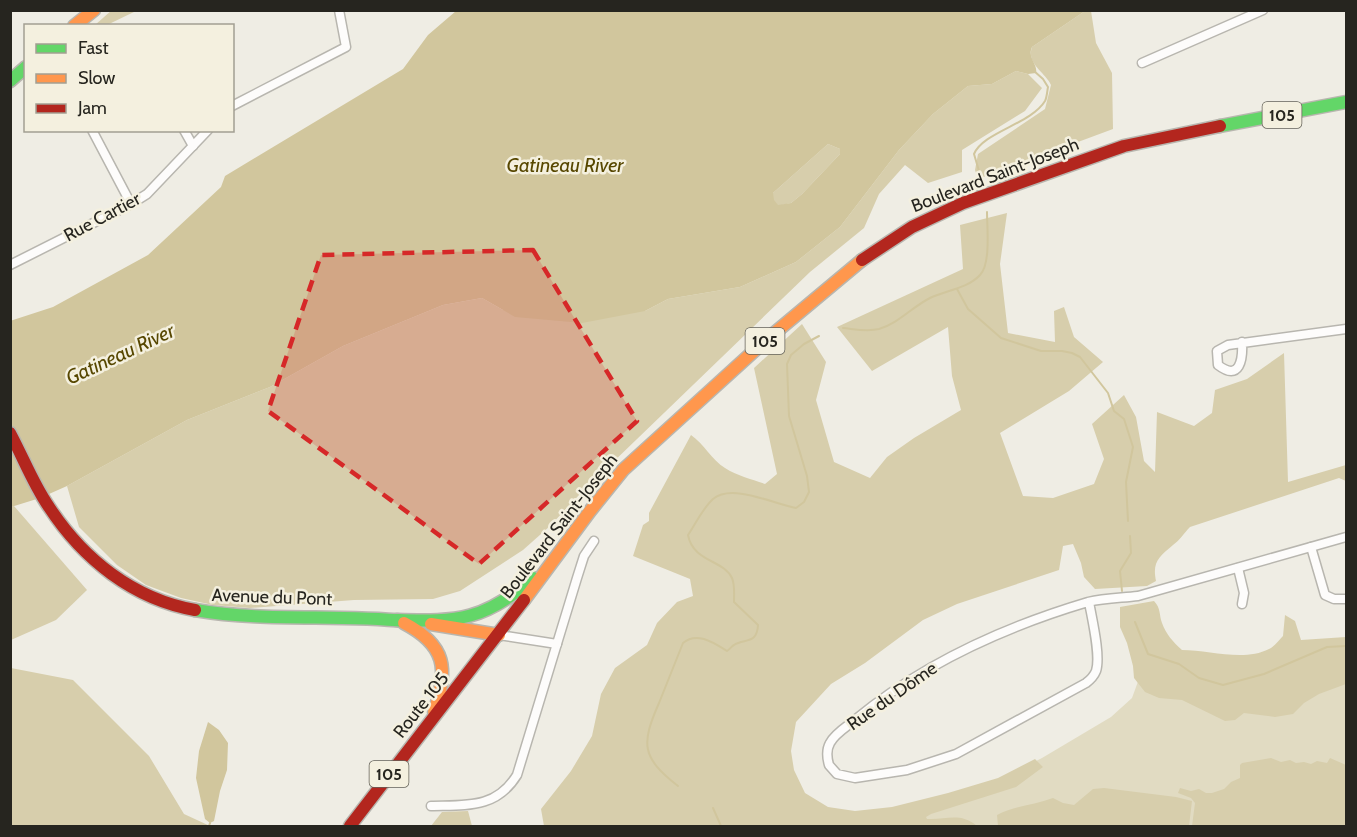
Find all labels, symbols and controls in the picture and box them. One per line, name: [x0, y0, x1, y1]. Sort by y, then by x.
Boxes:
legend: [24, 24, 234, 132]
text: Fast: [78, 37, 109, 59]
text: Slow: [78, 67, 115, 89]
text: Jam: [77, 97, 107, 119]
road number: 105: [1262, 102, 1302, 128]
street label: Boulevard Saint-Joseph: [908, 133, 1082, 217]
water label: Gatineau River: [507, 153, 624, 177]
street label: Rue Cartier: [60, 188, 144, 246]
water label: Gatineau River: [62, 318, 179, 390]
road number: 105: [746, 328, 784, 354]
street label: Boulevard Saint-Joseph: [496, 449, 622, 603]
street label: Avenue du Pont: [211, 584, 333, 610]
street label: Rue du Dôme: [843, 657, 941, 735]
street label: Route 105: [389, 668, 453, 742]
road number: 105: [370, 761, 408, 787]

